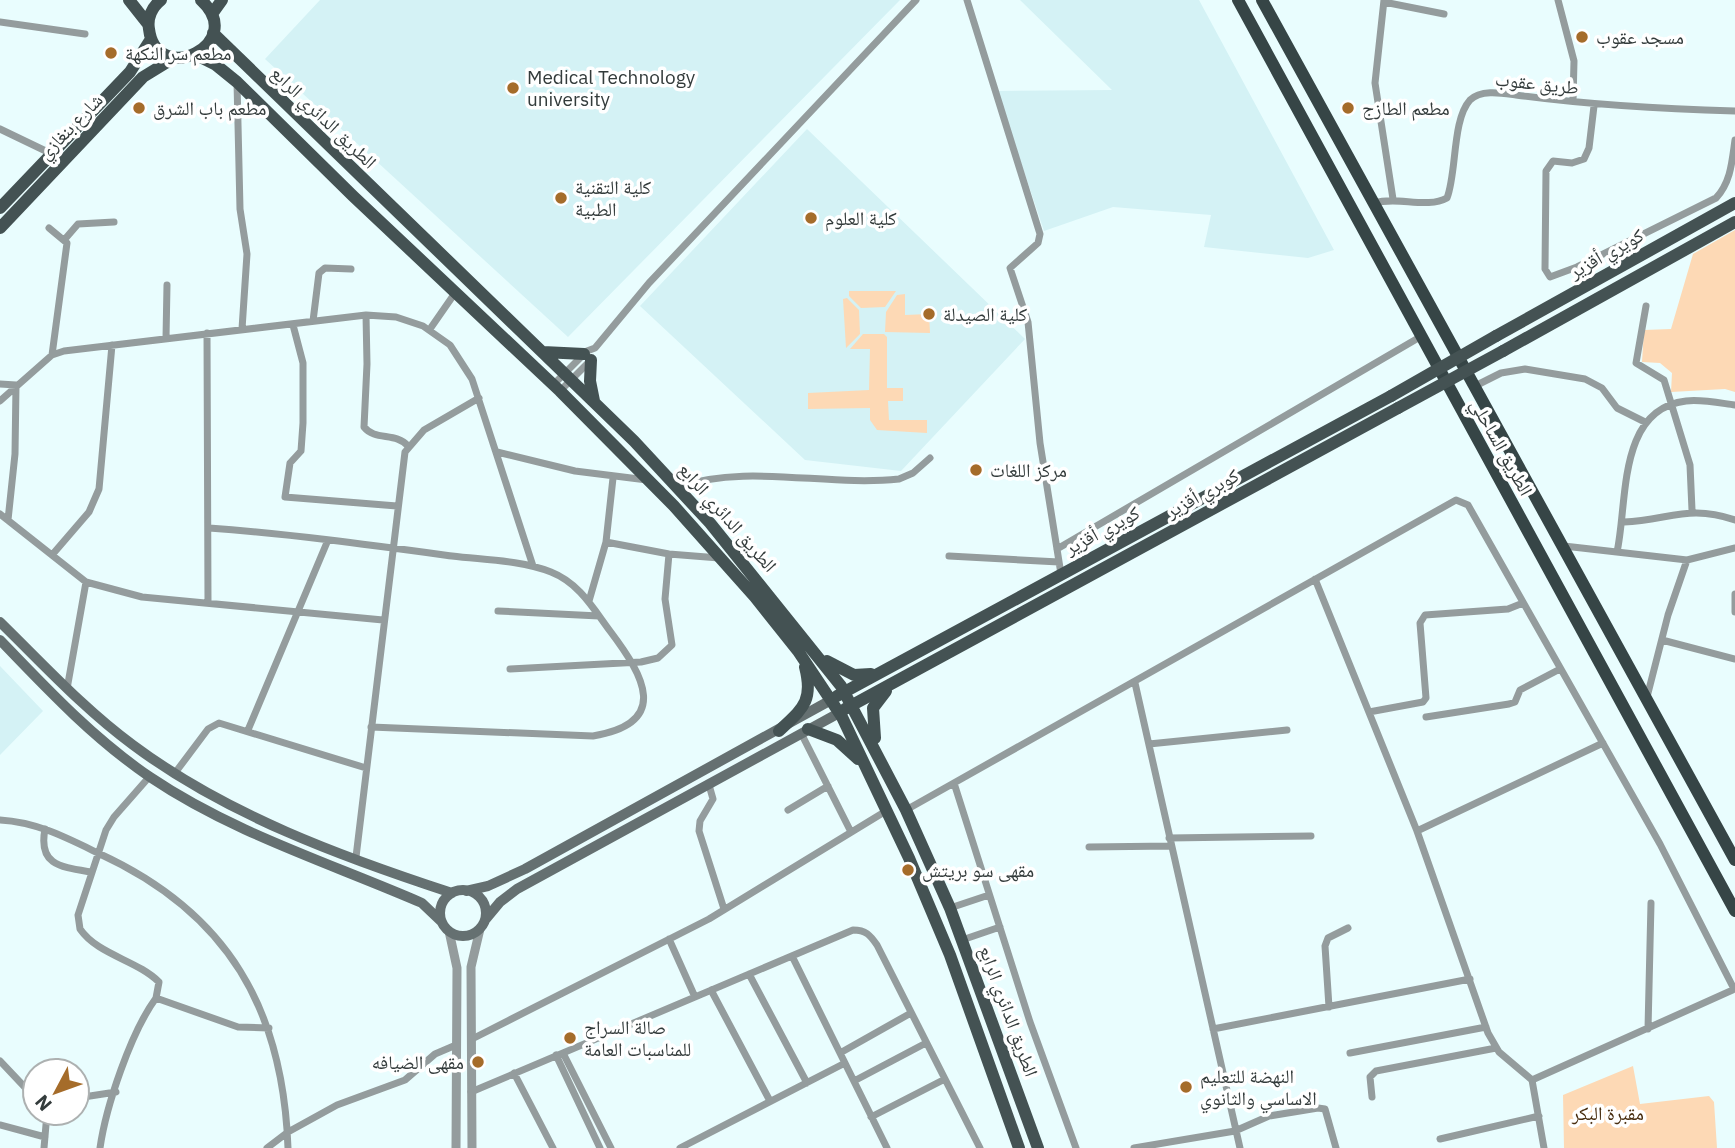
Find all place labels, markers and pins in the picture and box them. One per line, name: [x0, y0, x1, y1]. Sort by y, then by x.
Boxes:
place label: مسجد عقوب: [1596, 25, 1684, 49]
marker: مسجد عقوب: [1574, 29, 1590, 45]
place label: مطعم سر النكهة: [125, 41, 231, 66]
marker: مطعم سر النكهة: [103, 45, 119, 61]
place label: Medical Technology university: [527, 65, 696, 111]
marker: Medical Technology university: [505, 80, 521, 96]
place label: مطعم باب الشرق: [153, 96, 266, 121]
place label: مطعم الطازج: [1362, 96, 1450, 121]
marker: مطعم باب الشرق: [131, 100, 147, 116]
marker: مطعم الطازج: [1340, 100, 1356, 116]
place label: كلية التقنية الطبية: [575, 175, 651, 221]
marker: كلية التقنية الطبية: [553, 190, 569, 206]
place label: كلية العلوم: [825, 206, 897, 232]
marker: كلية العلوم: [803, 210, 819, 226]
place label: كلية الصيدلة: [943, 302, 1027, 326]
marker: كلية الصيدلة: [921, 306, 937, 322]
place label: مركز اللغات: [990, 458, 1067, 482]
marker: مركز اللغات: [968, 462, 984, 478]
place label: مقهى سو بريتش: [922, 858, 1034, 882]
marker: مقهى سو بريتش: [900, 862, 916, 878]
place label: صالة السراج للمناسبات العامة: [584, 1015, 691, 1061]
marker: صالة السراج للمناسبات العامة: [562, 1030, 578, 1046]
place label: مقهى الضيافه: [372, 1050, 464, 1074]
marker: مقهى الضيافه: [470, 1054, 486, 1070]
place label: النهضة للتعليم الاساسي والثانوي: [1200, 1064, 1317, 1114]
marker: النهضة للتعليم الاساسي والثانوي: [1178, 1079, 1194, 1095]

